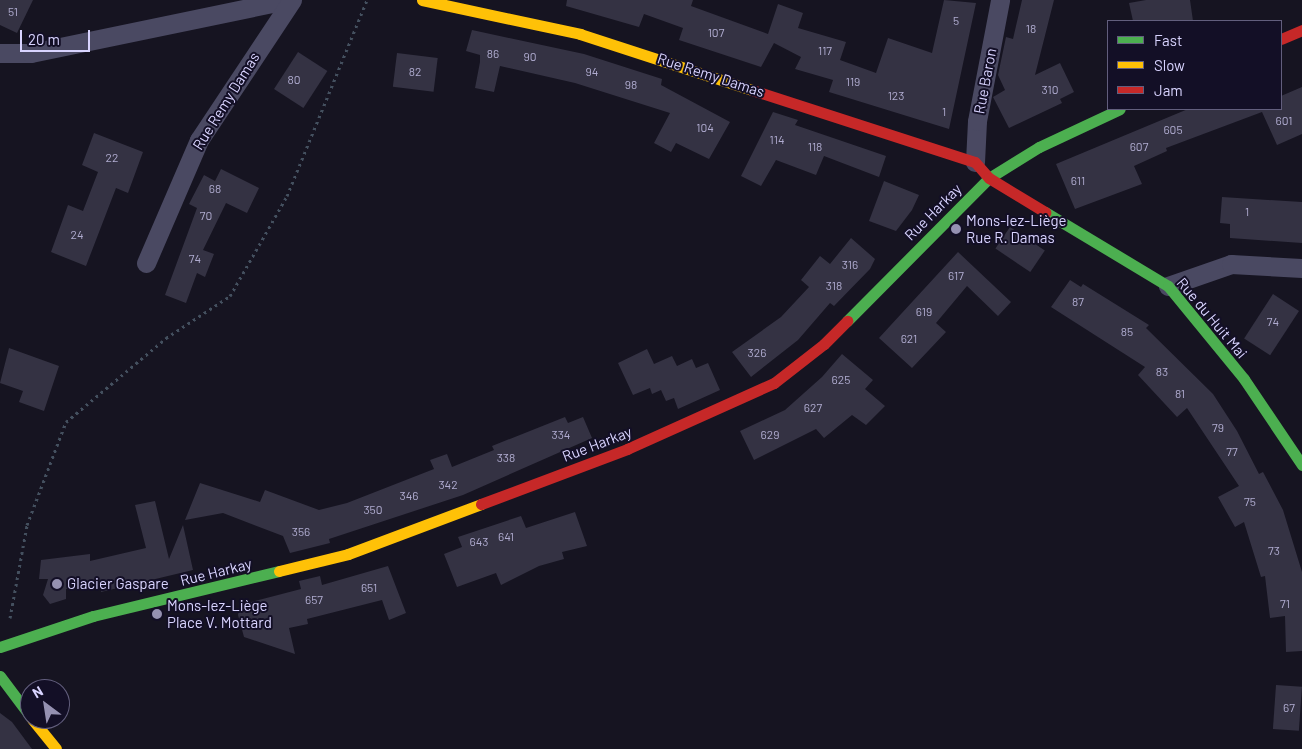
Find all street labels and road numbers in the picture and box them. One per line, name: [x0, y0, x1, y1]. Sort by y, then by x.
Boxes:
street label: Rue Baron: [970, 46, 1000, 116]
street label: Rue Remy Damas: [189, 49, 263, 153]
street label: Rue Remy Damas: [655, 49, 767, 101]
street label: Rue Harkay: [901, 180, 965, 244]
street label: Rue du Huit Mai: [1173, 274, 1251, 362]
street label: Rue Harkay: [560, 423, 634, 465]
street label: Rue Harkay: [178, 554, 254, 590]

